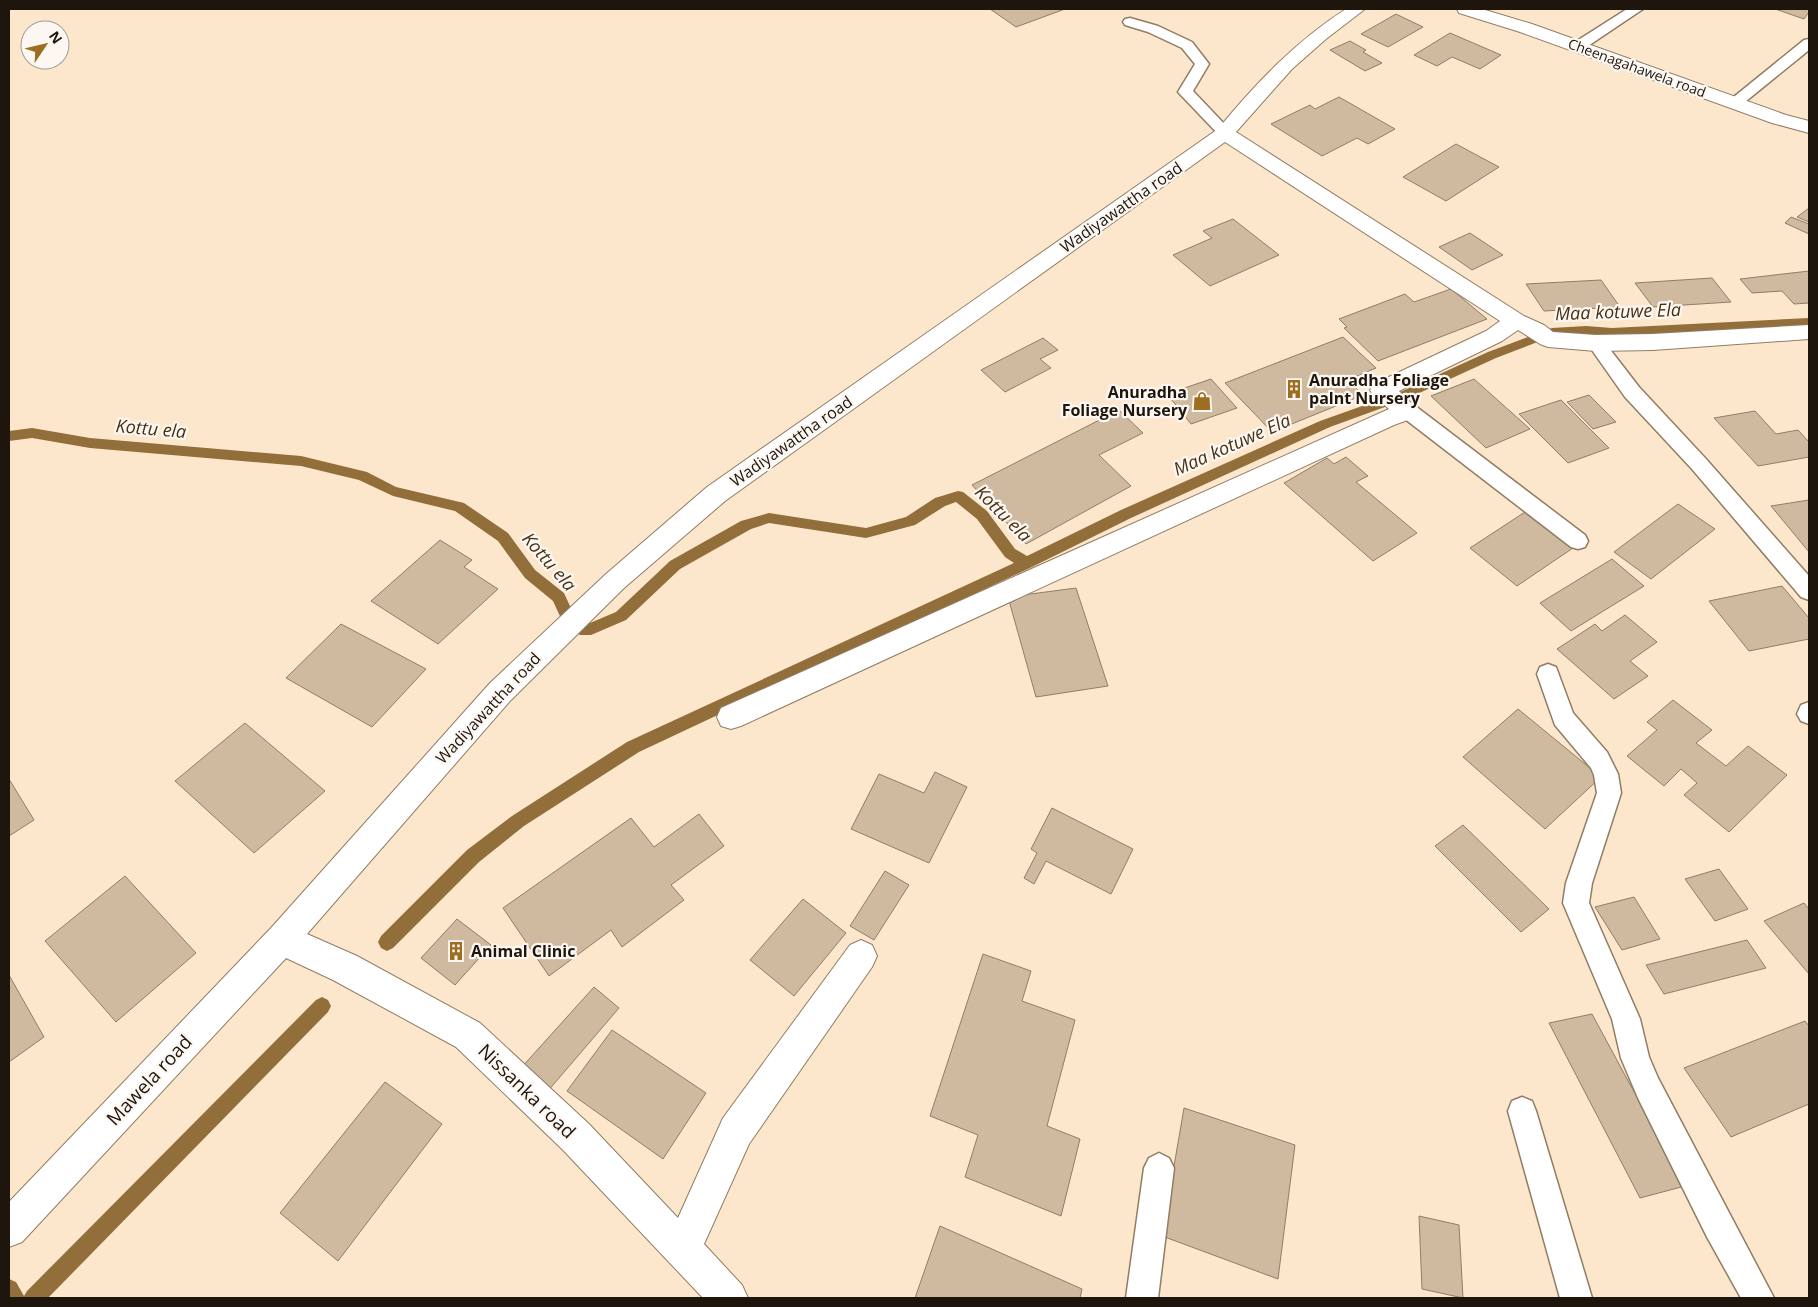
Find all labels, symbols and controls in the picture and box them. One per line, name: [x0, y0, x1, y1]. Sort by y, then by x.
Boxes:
north arrow: [20, 20, 70, 70]
text: N: [45, 27, 67, 47]
street label: Cheenagahawela road: [1566, 34, 1709, 101]
street label: Wadiyawattha road: [1055, 156, 1187, 258]
water label: Maa kotuwe Ela: [1555, 297, 1681, 325]
place label: Anuradha Foliage palnt Nursery: [1309, 369, 1449, 409]
building icon: Anuradha Foliage palnt Nursery: [1283, 378, 1305, 400]
place label: Anuradha Foliage Nursery: [1062, 381, 1188, 421]
street label: Wadiyawattha road: [725, 390, 857, 492]
shop icon: Anuradha Foliage Nursery: [1191, 390, 1213, 412]
water label: Maa kotuwe Ela: [1169, 408, 1294, 481]
water label: Kottu ela: [115, 413, 187, 443]
water label: Kottu ela: [970, 480, 1037, 547]
water label: Kottu ela: [517, 527, 582, 596]
street label: Wadiyawattha road: [431, 648, 545, 768]
building icon: Animal Clinic: [445, 940, 467, 962]
place label: Animal Clinic: [471, 940, 575, 962]
street label: Mawela road: [100, 1029, 198, 1131]
street label: Nissanka road: [473, 1038, 581, 1144]

